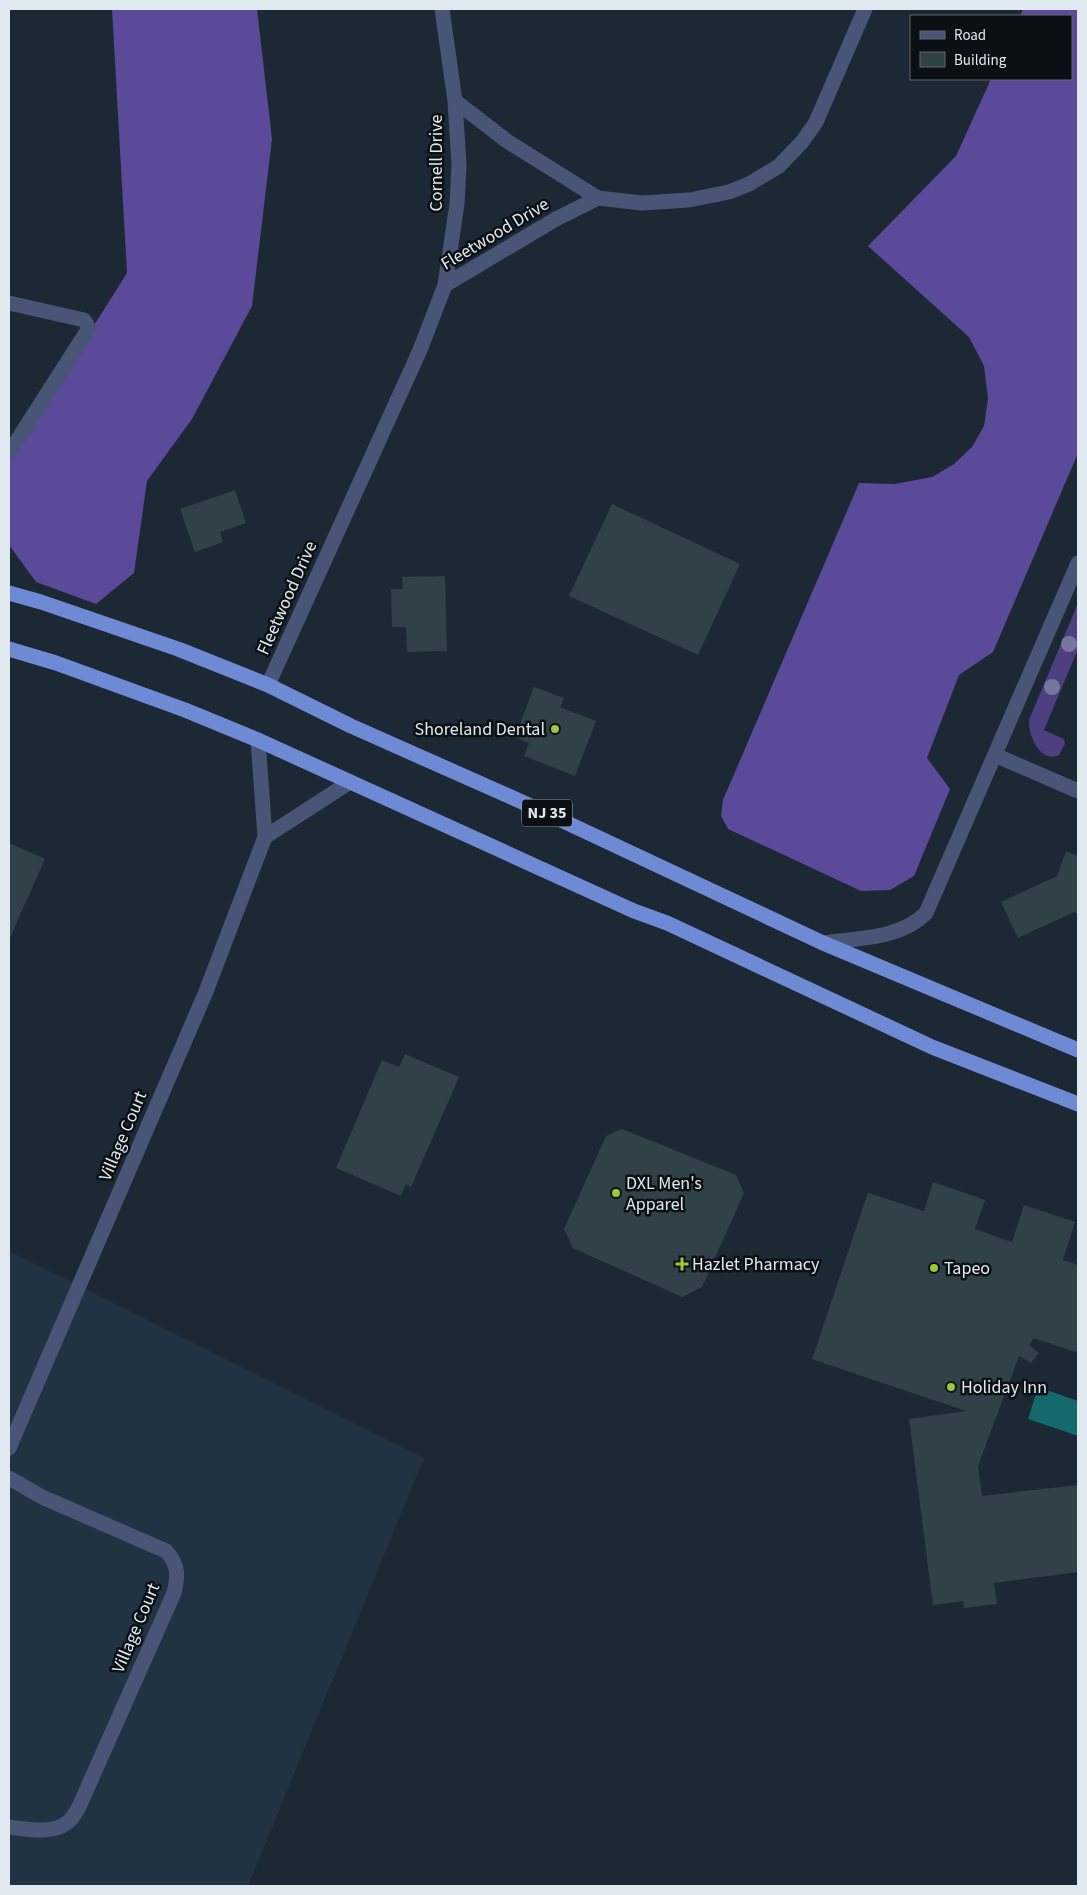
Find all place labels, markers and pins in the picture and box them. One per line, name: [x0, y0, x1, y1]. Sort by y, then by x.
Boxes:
place label: Shoreland Dental: [415, 717, 545, 742]
marker: Shoreland Dental: [549, 723, 561, 735]
place label: DXL Men's Apparel: [626, 1171, 702, 1217]
marker: DXL Men's Apparel: [610, 1187, 622, 1199]
place label: Hazlet Pharmacy: [692, 1252, 820, 1277]
place label: Tapeo: [944, 1256, 990, 1281]
marker: Hazlet Pharmacy: [676, 1258, 688, 1270]
marker: Tapeo: [928, 1262, 940, 1274]
place label: Holiday Inn: [961, 1375, 1047, 1400]
marker: Holiday Inn: [945, 1381, 957, 1393]

